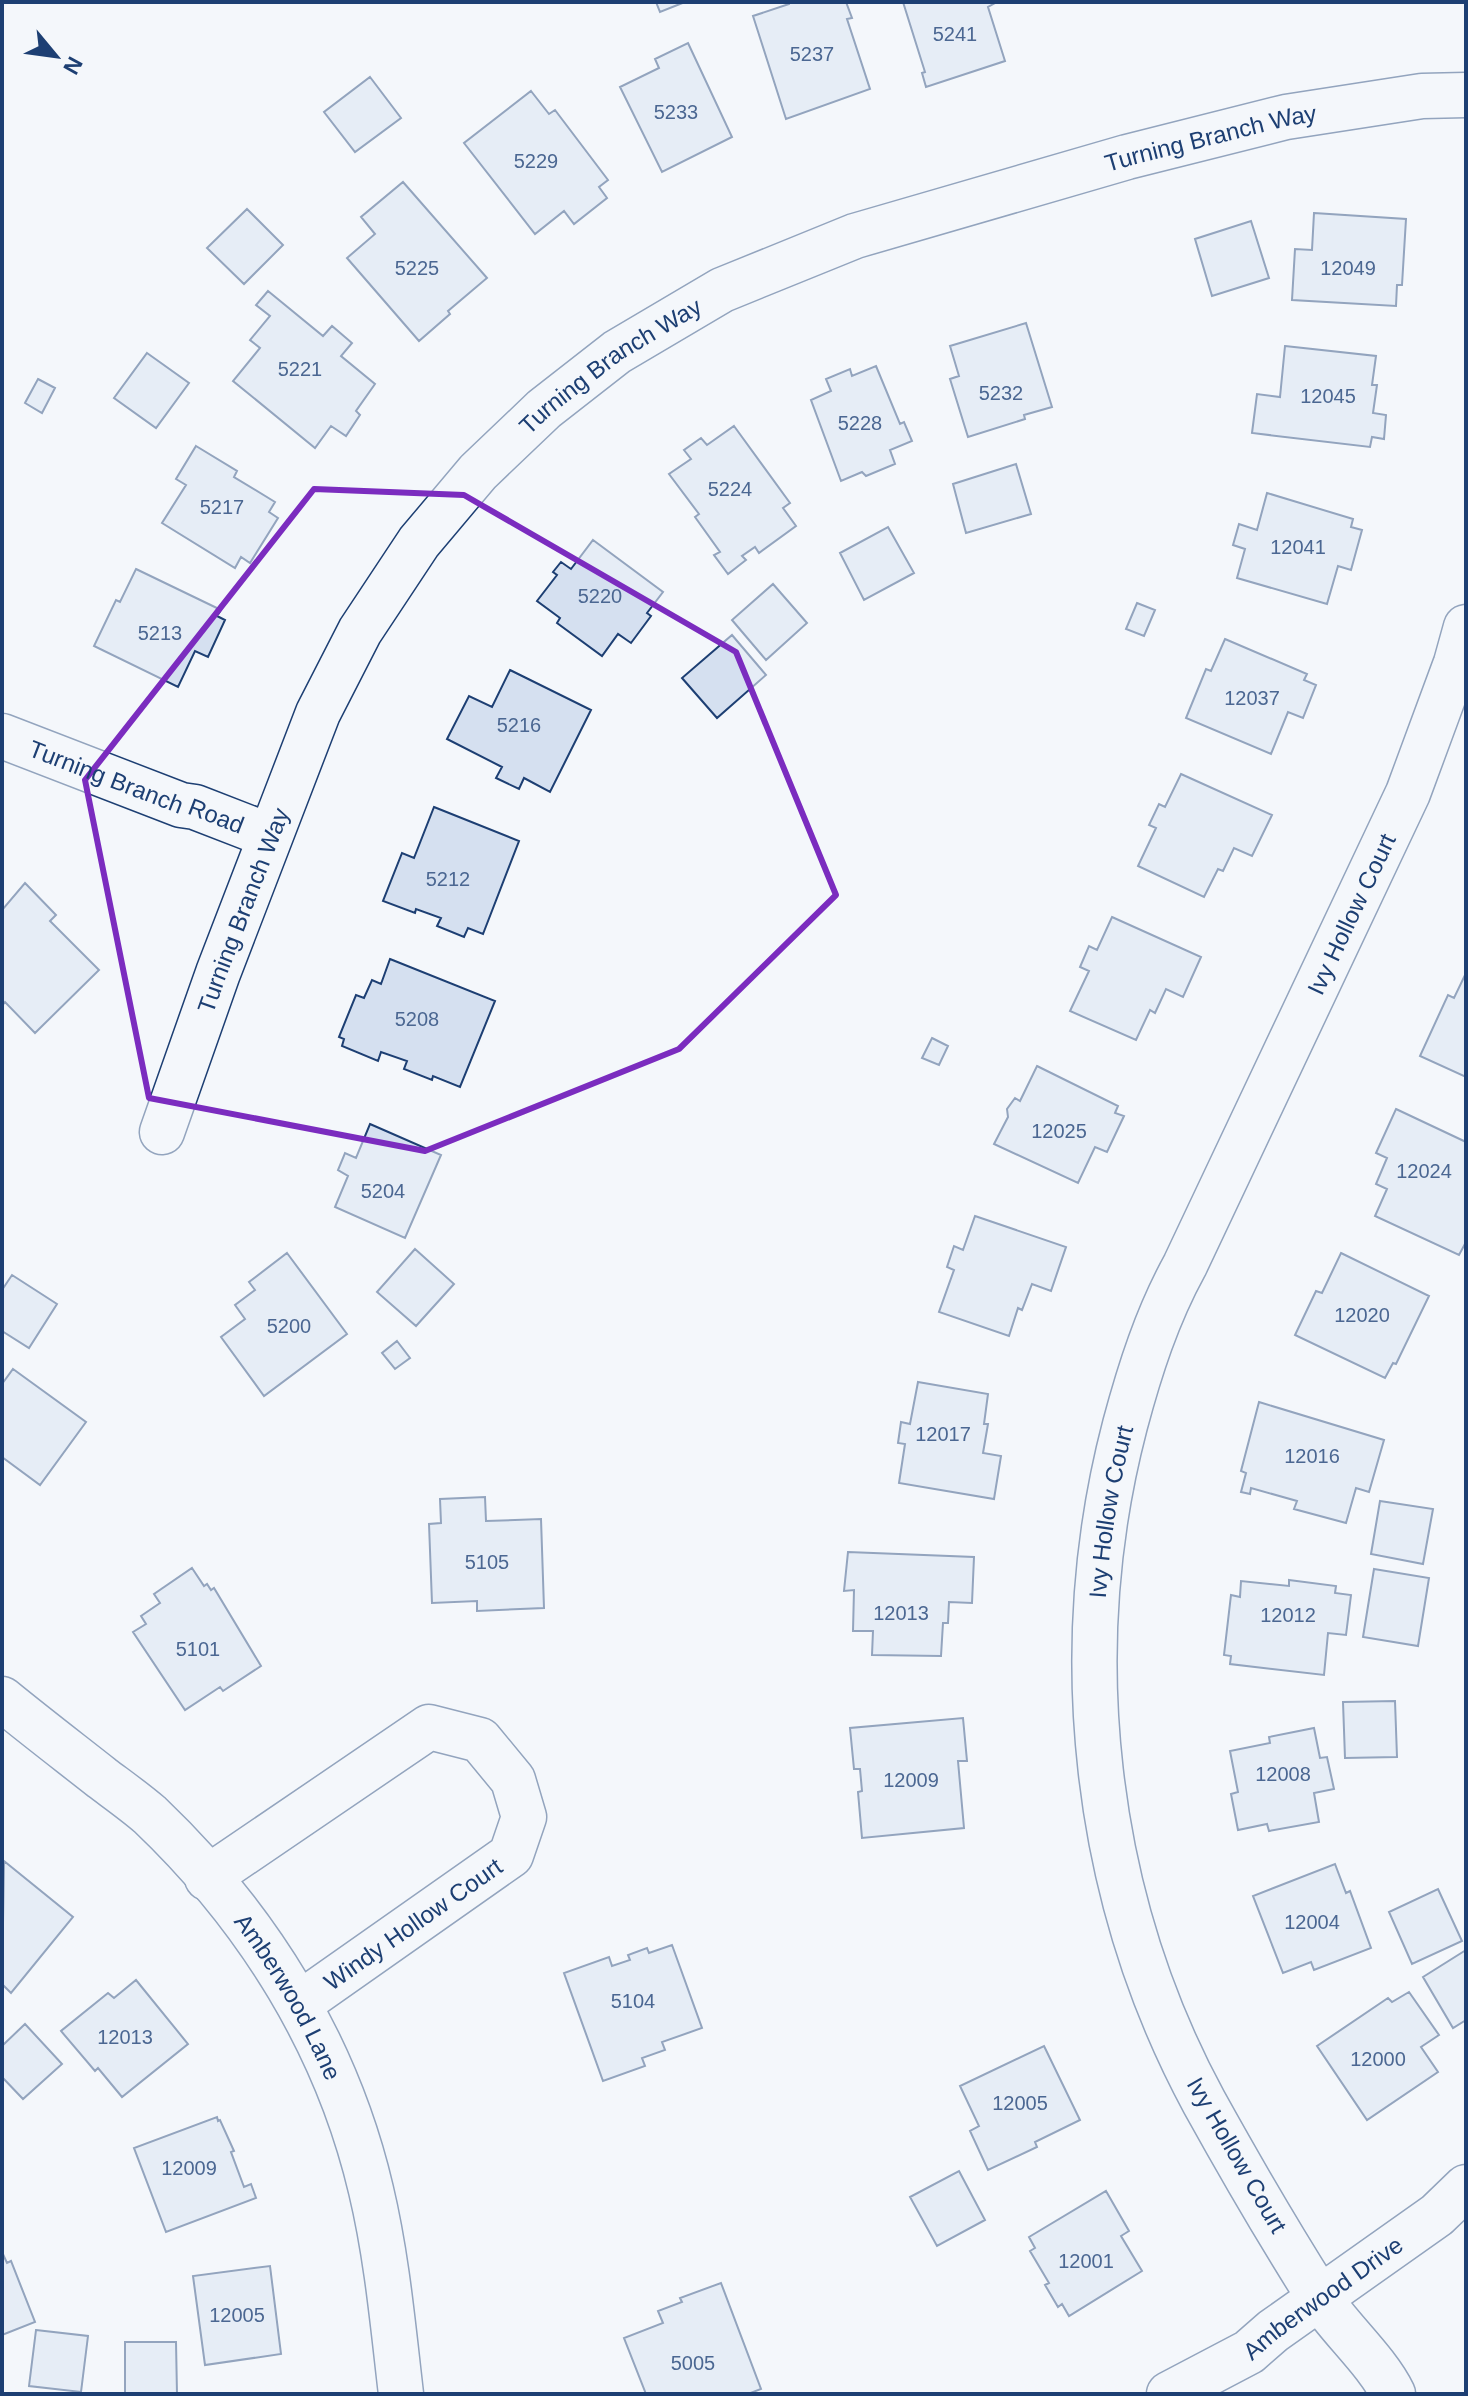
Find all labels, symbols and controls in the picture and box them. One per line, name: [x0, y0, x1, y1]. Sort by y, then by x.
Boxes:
north arrow: [16, 16, 96, 96]
house number: 5241: [933, 23, 977, 45]
house number: 5237: [790, 43, 834, 65]
text: N: [58, 52, 88, 78]
street label: Turning Branch Way: [1101, 99, 1318, 176]
house number: 5233: [654, 101, 698, 123]
house number: 5229: [514, 150, 558, 172]
house number: 5225: [395, 257, 439, 279]
house number: 12049: [1320, 257, 1376, 279]
street label: Turning Branch Way: [513, 292, 706, 439]
house number: 5221: [278, 358, 322, 380]
house number: 5232: [979, 382, 1023, 404]
house number: 12045: [1300, 385, 1356, 407]
house number: 5228: [838, 412, 882, 434]
house number: 5224: [708, 478, 752, 500]
house number: 5217: [200, 496, 244, 518]
house number: 12041: [1270, 536, 1326, 558]
house number: 5220: [578, 585, 622, 607]
house number: 5213: [138, 622, 182, 644]
house number: 12037: [1224, 687, 1280, 709]
house number: 5216: [497, 714, 541, 736]
street label: Turning Branch Road: [25, 734, 248, 838]
street label: Turning Branch Way: [192, 804, 294, 1016]
street label: Ivy Hollow Court: [1301, 829, 1401, 999]
house number: 5212: [426, 868, 470, 890]
house number: 5208: [395, 1008, 439, 1030]
house number: 12025: [1031, 1120, 1087, 1142]
house number: 12024: [1396, 1160, 1452, 1182]
house number: 5204: [361, 1180, 405, 1202]
house number: 12020: [1334, 1304, 1390, 1326]
house number: 5200: [267, 1315, 311, 1337]
street label: Ivy Hollow Court: [1083, 1422, 1138, 1599]
house number: 12017: [915, 1423, 971, 1445]
house number: 12016: [1284, 1445, 1340, 1467]
house number: 5105: [465, 1551, 509, 1573]
house number: 12013: [873, 1602, 929, 1624]
house number: 12012: [1260, 1604, 1316, 1626]
house number: 5101: [176, 1638, 220, 1660]
house number: 12008: [1255, 1763, 1311, 1785]
house number: 12009: [883, 1769, 939, 1791]
street label: Windy Hollow Court: [319, 1852, 507, 1995]
street label: Amberwood Lane: [230, 1908, 347, 2084]
house number: 12004: [1284, 1911, 1340, 1933]
house number: 5104: [611, 1990, 655, 2012]
house number: 12013: [97, 2026, 153, 2048]
house number: 12000: [1350, 2048, 1406, 2070]
street label: Ivy Hollow Court: [1182, 2073, 1293, 2238]
house number: 12005: [992, 2092, 1048, 2114]
house number: 12009: [161, 2157, 217, 2179]
street label: Amberwood Drive: [1237, 2230, 1407, 2365]
house number: 12001: [1058, 2250, 1114, 2272]
house number: 12005: [209, 2304, 265, 2326]
house number: 5005: [671, 2352, 715, 2374]

